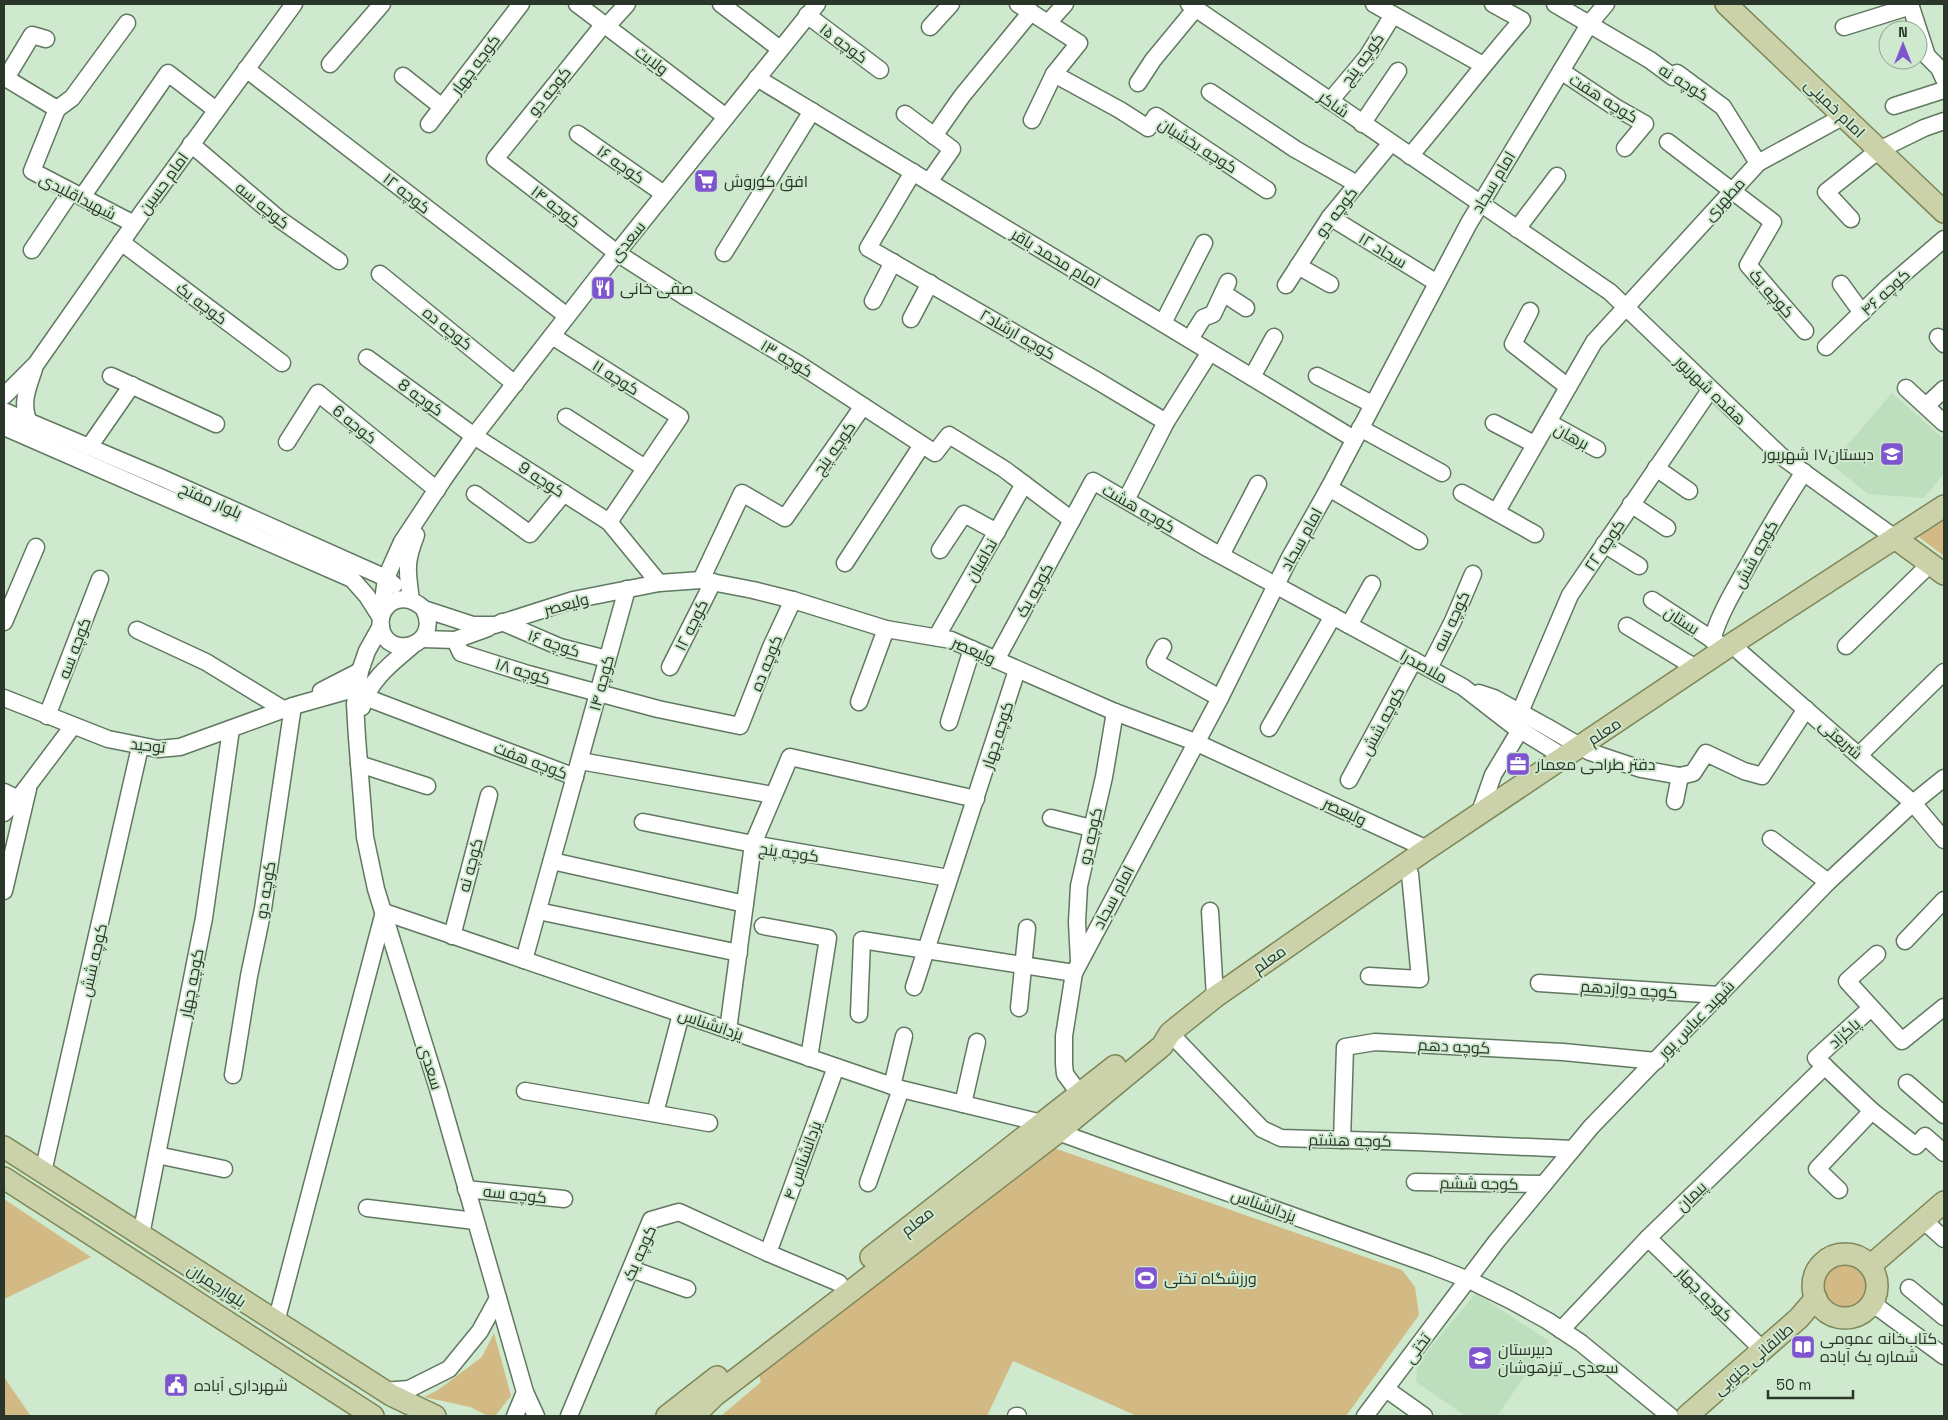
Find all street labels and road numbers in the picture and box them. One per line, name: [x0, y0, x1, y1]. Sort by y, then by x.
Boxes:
street label: کوچه ۱۵: [815, 18, 872, 69]
street label: کوچه پنج: [1336, 29, 1389, 91]
street label: کوچه چهار: [445, 30, 506, 100]
street label: ولایت: [631, 41, 673, 80]
street label: کوچه نه: [1654, 59, 1713, 107]
street label: کوچه دو: [523, 62, 577, 121]
street label: کوچه هفت: [1565, 69, 1642, 129]
street label: امام خمینی: [1799, 74, 1870, 143]
street label: شاکر: [1313, 86, 1353, 122]
street label: کوچه بخشیان: [1154, 113, 1241, 179]
street label: کوچه ۱۶: [592, 140, 649, 189]
street label: امام سجاد: [1467, 147, 1521, 218]
street label: امام حسین: [134, 148, 194, 219]
street label: شهیداقلیدی: [36, 168, 120, 225]
street label: کوچه ۱۲: [378, 168, 435, 219]
street label: مطهری: [1699, 173, 1750, 226]
street label: کوچه سه: [231, 177, 294, 234]
street label: کوچه ۱۴: [526, 181, 585, 233]
street label: کوچه دو: [1311, 183, 1363, 242]
street label: سعدی: [605, 217, 650, 266]
street label: امام محمد باقر: [1006, 223, 1104, 294]
street label: سجاد ۱۲: [1355, 228, 1411, 273]
street label: کوچه یک: [1744, 264, 1799, 323]
street label: کوچه ۴۶: [1856, 264, 1915, 321]
street label: کوچه یک: [171, 277, 232, 330]
street label: کوچه ده: [418, 302, 477, 356]
street label: کوچه ارشاد۲: [976, 304, 1059, 365]
street label: کوچه ۱۳: [756, 335, 817, 383]
street label: هفده شهریور: [1670, 350, 1751, 430]
street label: کوچه ۱۱: [588, 355, 643, 401]
street label: کوچه 8: [393, 374, 448, 422]
street label: کوچه 6: [328, 400, 381, 449]
street label: کوچه پنج: [808, 417, 861, 480]
street label: برهان: [1550, 418, 1593, 455]
street label: کوچه 9: [514, 457, 569, 503]
street label: بلوار مفتح: [176, 477, 245, 524]
street label: کوچه هشت: [1098, 479, 1179, 539]
street label: امام سجاد: [1276, 504, 1328, 575]
street label: کوچه ۲۲: [1579, 515, 1630, 576]
street label: کوچه شش: [1728, 516, 1784, 592]
street label: ندافیان: [961, 535, 1002, 586]
street label: کوچه یک: [1011, 559, 1059, 622]
street label: ولیعصر: [540, 588, 591, 621]
street label: کوچه سه: [1428, 588, 1475, 655]
street label: کوچه ۱۲: [670, 596, 714, 655]
street label: بستان: [1660, 601, 1703, 640]
street label: کوچه سه: [53, 615, 97, 682]
street label: کوچه ۱۶: [525, 625, 583, 663]
street label: ولیعصر: [948, 631, 999, 669]
street label: کوچه ده: [746, 632, 788, 695]
street label: ملاصدرا: [1396, 645, 1451, 688]
street label: کوچه ۱۸: [493, 653, 553, 691]
street label: کوچه ۱۴: [584, 653, 620, 714]
street label: کوچه شش: [1356, 683, 1410, 760]
street label: کوچه چهار: [976, 699, 1019, 773]
street label: معلم: [1583, 713, 1626, 751]
street label: شریعتی: [1815, 715, 1867, 764]
street label: توحید: [129, 733, 167, 758]
street label: کوچه هفت: [491, 737, 571, 785]
street label: ولیعصر: [1319, 792, 1370, 831]
street label: کوچه دو: [1074, 806, 1108, 867]
street label: کوچه نه: [453, 836, 489, 895]
street label: کوچه پنج: [757, 838, 820, 868]
street label: کوچه دو: [251, 860, 281, 920]
street label: امام سجاد: [1088, 862, 1140, 933]
street label: کوچه شش: [75, 921, 113, 999]
street label: معلم: [1249, 941, 1291, 979]
street label: کوچه چهار: [174, 947, 209, 1021]
street label: کوچه دوازدهم: [1580, 976, 1678, 1004]
street label: شهید عباس پور: [1653, 976, 1740, 1064]
street label: یزدانشناس: [675, 1003, 747, 1046]
street label: پاکزاد: [1824, 1013, 1866, 1054]
street label: کوچه دهم: [1417, 1034, 1491, 1060]
street label: سعدی: [414, 1042, 447, 1092]
street label: یزدانشناس ۴: [778, 1117, 827, 1203]
street label: کوچه هشتم: [1308, 1129, 1392, 1153]
street label: کوجه ششم: [1439, 1172, 1519, 1196]
street label: پیمان: [1671, 1176, 1713, 1217]
street label: کوچه سه: [482, 1181, 548, 1209]
street label: یزدانشناس: [1228, 1184, 1300, 1227]
street label: معلم: [897, 1202, 939, 1242]
street label: کوچه یک: [618, 1222, 662, 1285]
street label: بلوارچمران: [183, 1259, 250, 1313]
street label: کوچه چهار: [1671, 1262, 1737, 1327]
street label: طالقانی جنوبی: [1709, 1319, 1798, 1400]
street label: تختی: [1399, 1328, 1436, 1368]

